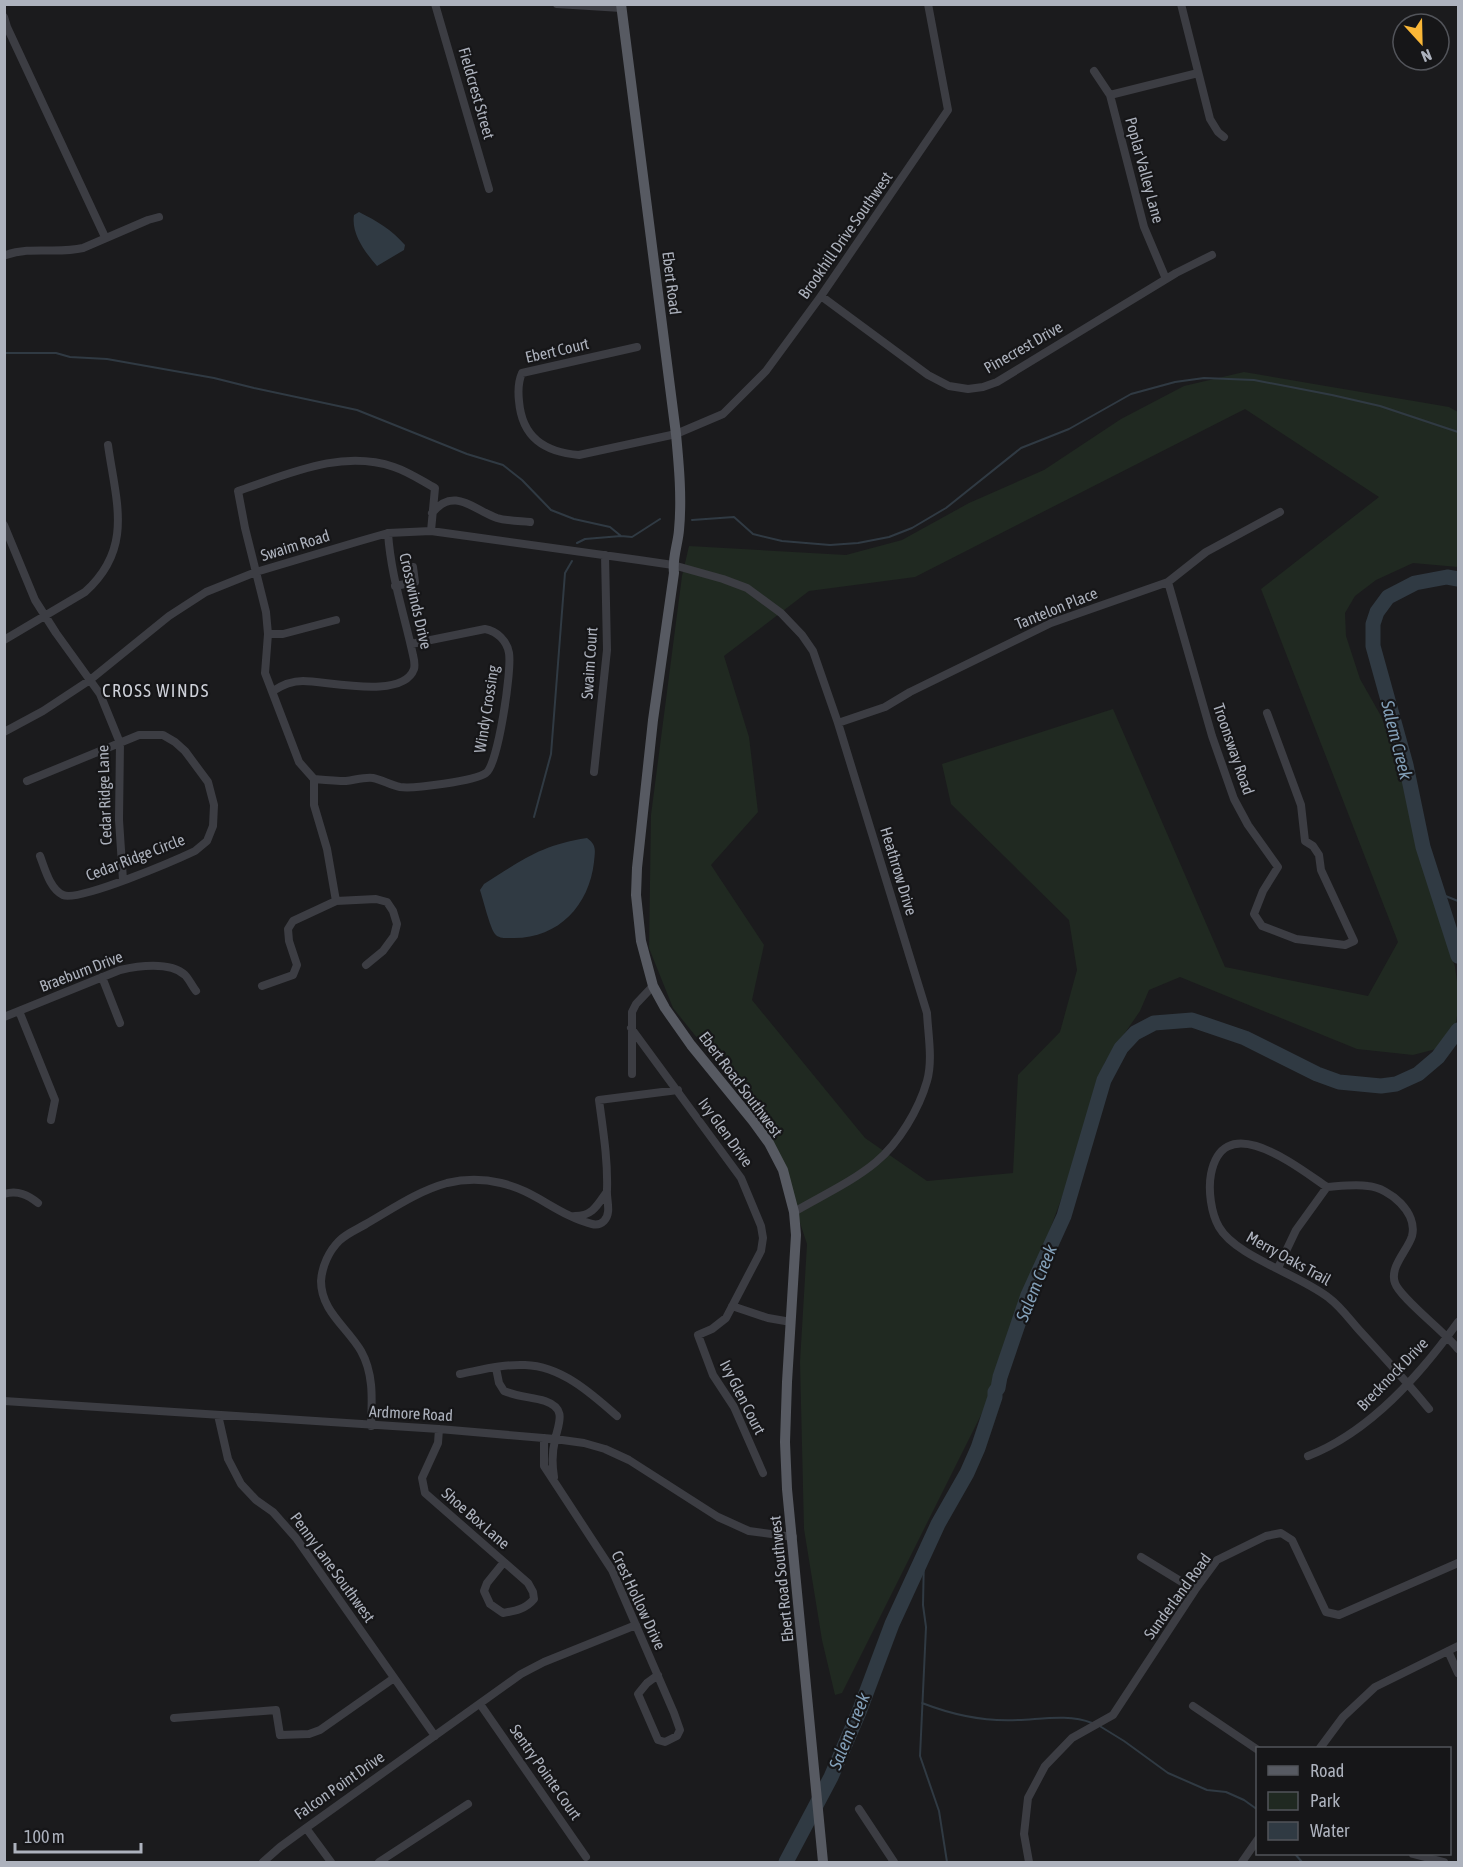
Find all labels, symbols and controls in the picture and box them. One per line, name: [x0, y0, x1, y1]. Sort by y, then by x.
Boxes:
north arrow: [1391, 12, 1451, 72]
street label: Fieldcrest Street: [455, 45, 499, 141]
text: N: [1419, 46, 1434, 66]
street label: Poplar Valley Lane: [1121, 115, 1168, 225]
street label: Brookhill Drive Southwest: [794, 168, 896, 302]
street label: Ebert Road: [659, 250, 685, 316]
street label: Pinecrest Drive: [981, 317, 1065, 377]
street label: Ebert Court: [523, 334, 591, 366]
street label: Swaim Road: [258, 526, 332, 564]
street label: Crosswinds Drive: [396, 551, 436, 651]
street label: Tantelon Place: [1012, 583, 1100, 633]
street label: Swaim Court: [577, 626, 601, 700]
street label: Windy Crossing: [470, 664, 503, 754]
district label: CROSS WINDS: [102, 680, 210, 701]
water label: Salem Creek: [1377, 697, 1417, 783]
street label: Troonsway Road: [1209, 701, 1258, 797]
street label: Cedar Ridge Lane: [93, 745, 116, 845]
street label: Heathrow Drive: [877, 825, 921, 917]
street label: Cedar Ridge Circle: [83, 830, 187, 885]
street label: Braeburn Drive: [37, 947, 125, 995]
street label: Ebert Road Southwest: [696, 1028, 787, 1140]
street label: Ivy Glen Drive: [694, 1094, 757, 1170]
street label: Merry Oaks Trail: [1243, 1227, 1335, 1290]
water label: Salem Creek: [1011, 1241, 1061, 1325]
street label: Brecknock Drive: [1353, 1334, 1431, 1414]
street label: Ivy Glen Court: [716, 1357, 770, 1438]
street label: Ardmore Road: [369, 1402, 453, 1424]
street label: Shoe Box Lane: [439, 1484, 513, 1552]
street label: Penny Lane Southwest: [286, 1509, 379, 1626]
street label: Ebert Road Southwest: [765, 1515, 797, 1643]
street label: Crest Hollow Drive: [608, 1548, 670, 1652]
street label: Sunderland Road: [1140, 1550, 1214, 1642]
water label: Salem Creek: [824, 1689, 874, 1773]
street label: Sentry Pointe Court: [506, 1721, 586, 1824]
street label: Falcon Point Drive: [291, 1747, 387, 1823]
legend: [1256, 1747, 1451, 1855]
text: Road: [1310, 1760, 1344, 1781]
text: Park: [1310, 1790, 1340, 1811]
scale bar: [15, 1816, 141, 1854]
text: Water: [1310, 1820, 1350, 1841]
text: 100 m: [24, 1826, 65, 1847]

